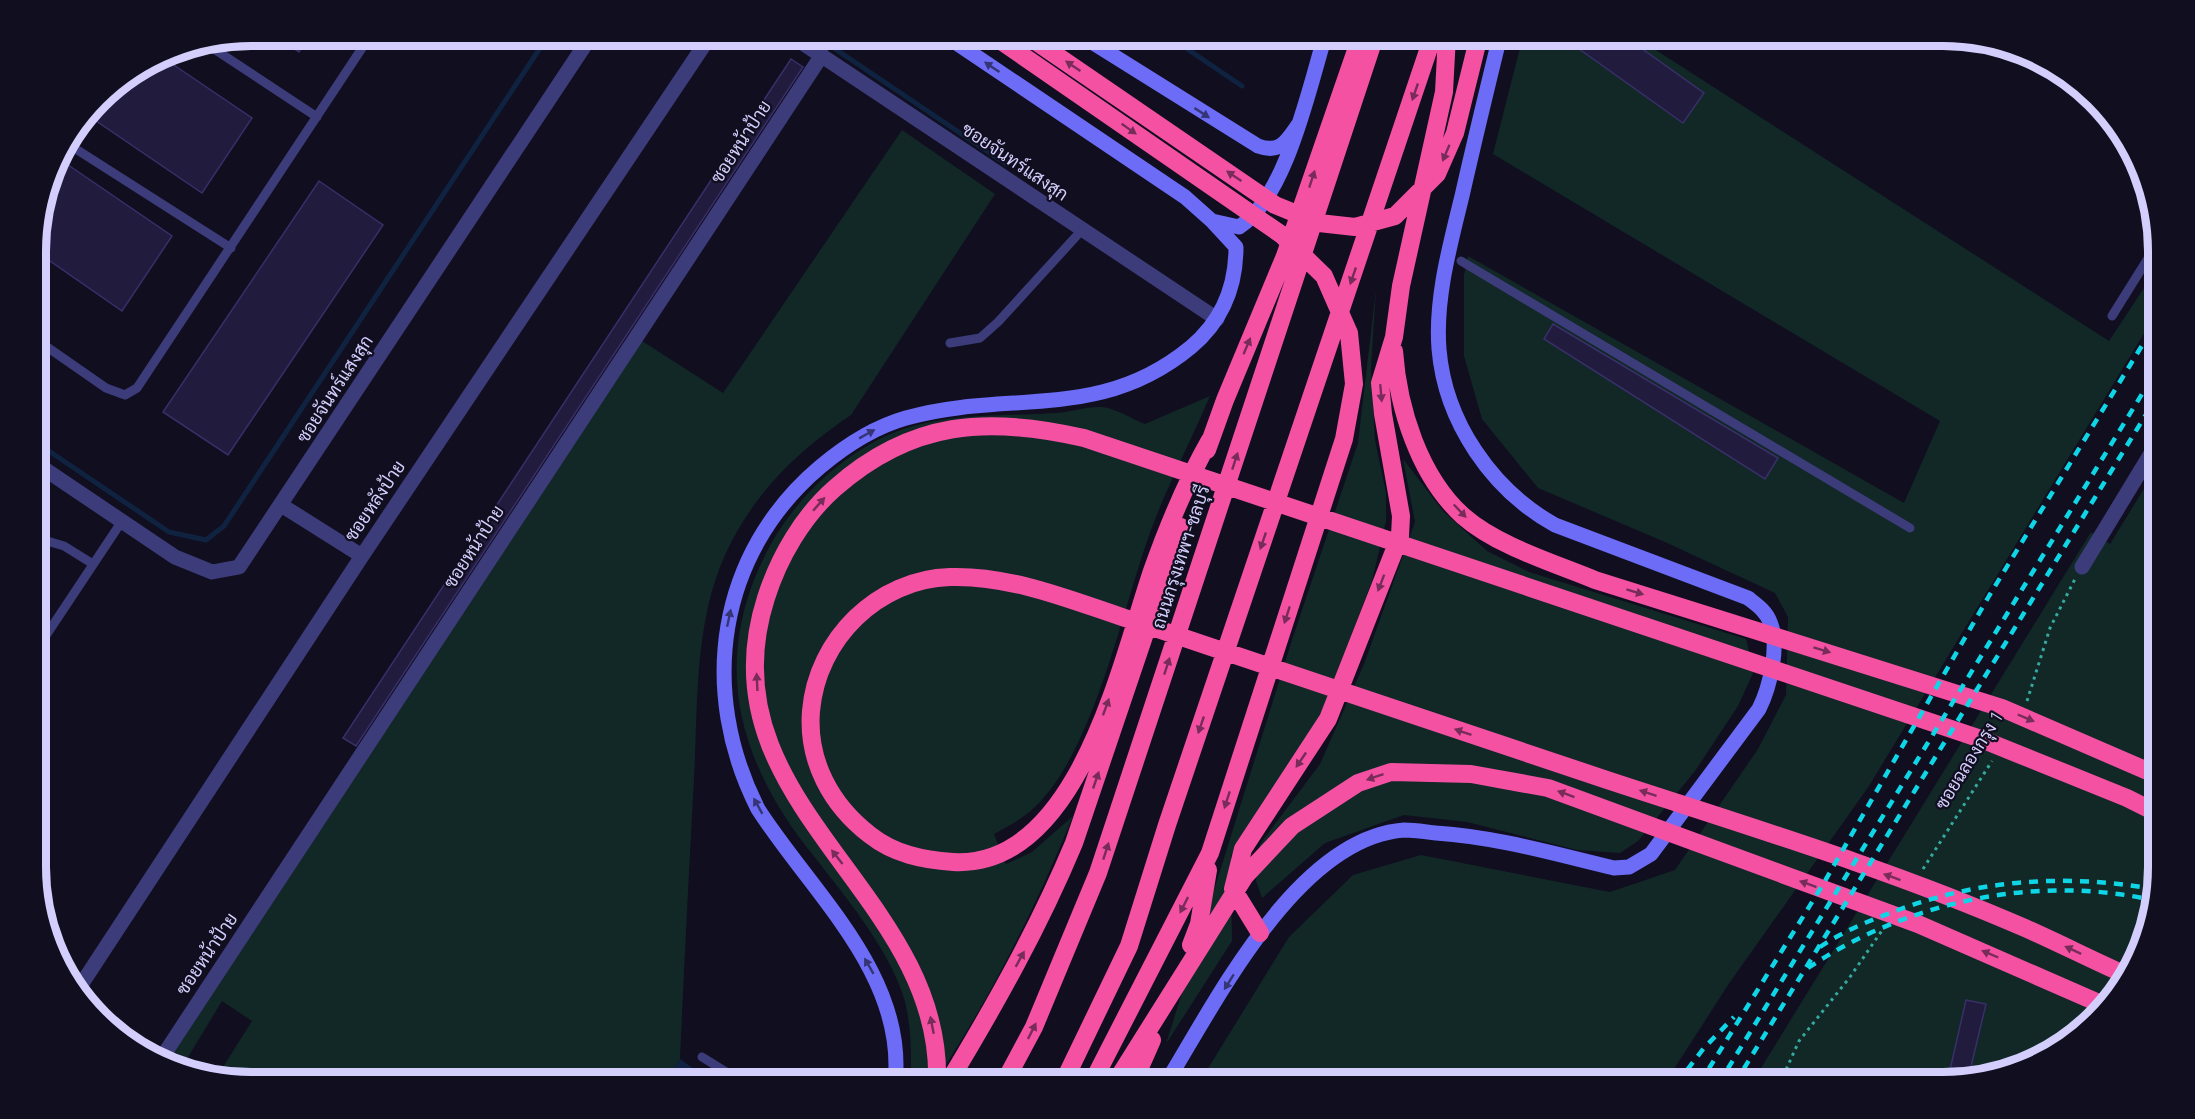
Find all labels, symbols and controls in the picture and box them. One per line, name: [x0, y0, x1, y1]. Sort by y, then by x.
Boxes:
one-way arrow: [1065, 60, 1081, 72]
one-way arrow: [984, 62, 1000, 73]
one-way arrow: [1410, 83, 1420, 101]
street label: ซอยหน้าป้าย: [705, 96, 776, 188]
one-way arrow: [1194, 107, 1210, 118]
street label: ซอยจันทร์แสงสุก: [957, 117, 1074, 207]
one-way arrow: [1121, 123, 1137, 134]
one-way arrow: [1441, 144, 1451, 162]
one-way arrow: [1226, 170, 1242, 182]
one-way arrow: [1307, 170, 1317, 188]
one-way arrow: [1347, 267, 1357, 285]
street label: ซอยจันทร์แสงสุก: [290, 330, 379, 447]
one-way arrow: [1242, 337, 1252, 355]
one-way arrow: [1376, 384, 1386, 403]
one-way arrow: [859, 429, 876, 439]
one-way arrow: [1231, 452, 1240, 470]
street label: ซอยหลังป้าย: [339, 456, 410, 546]
street label: ถนนกรุงเทพฯ-ชลบุรี: [1146, 482, 1216, 632]
one-way arrow: [812, 497, 825, 512]
street label: ซอยหน้าป้าย: [438, 501, 509, 593]
one-way arrow: [1452, 503, 1466, 517]
one-way arrow: [1258, 532, 1268, 550]
one-way arrow: [1376, 574, 1386, 592]
one-way arrow: [1626, 588, 1644, 597]
one-way arrow: [1282, 606, 1291, 624]
one-way arrow: [725, 608, 734, 627]
one-way arrow: [1813, 646, 1831, 655]
one-way arrow: [1163, 657, 1173, 675]
one-way arrow: [752, 673, 761, 692]
one-way arrow: [1102, 698, 1112, 716]
street label: ซอยฉลองกรุง 1: [1930, 708, 2008, 814]
one-way arrow: [2018, 713, 2036, 723]
one-way arrow: [1195, 716, 1205, 734]
one-way arrow: [1454, 726, 1472, 736]
one-way arrow: [1296, 752, 1307, 768]
one-way arrow: [1091, 771, 1101, 789]
one-way arrow: [1366, 773, 1384, 783]
one-way arrow: [1639, 788, 1657, 798]
one-way arrow: [1557, 789, 1575, 799]
one-way arrow: [1222, 791, 1231, 809]
one-way arrow: [752, 798, 763, 814]
one-way arrow: [1101, 842, 1111, 860]
one-way arrow: [830, 849, 843, 865]
one-way arrow: [1883, 871, 1901, 881]
one-way arrow: [1799, 878, 1817, 888]
one-way arrow: [1179, 897, 1189, 914]
street label: ซอยหน้าป้าย: [171, 908, 243, 999]
one-way arrow: [2064, 946, 2081, 955]
one-way arrow: [1981, 949, 1999, 958]
one-way arrow: [1015, 951, 1025, 968]
one-way arrow: [863, 958, 874, 974]
one-way arrow: [1223, 974, 1234, 990]
one-way arrow: [927, 1015, 936, 1034]
one-way arrow: [1027, 1023, 1036, 1040]

